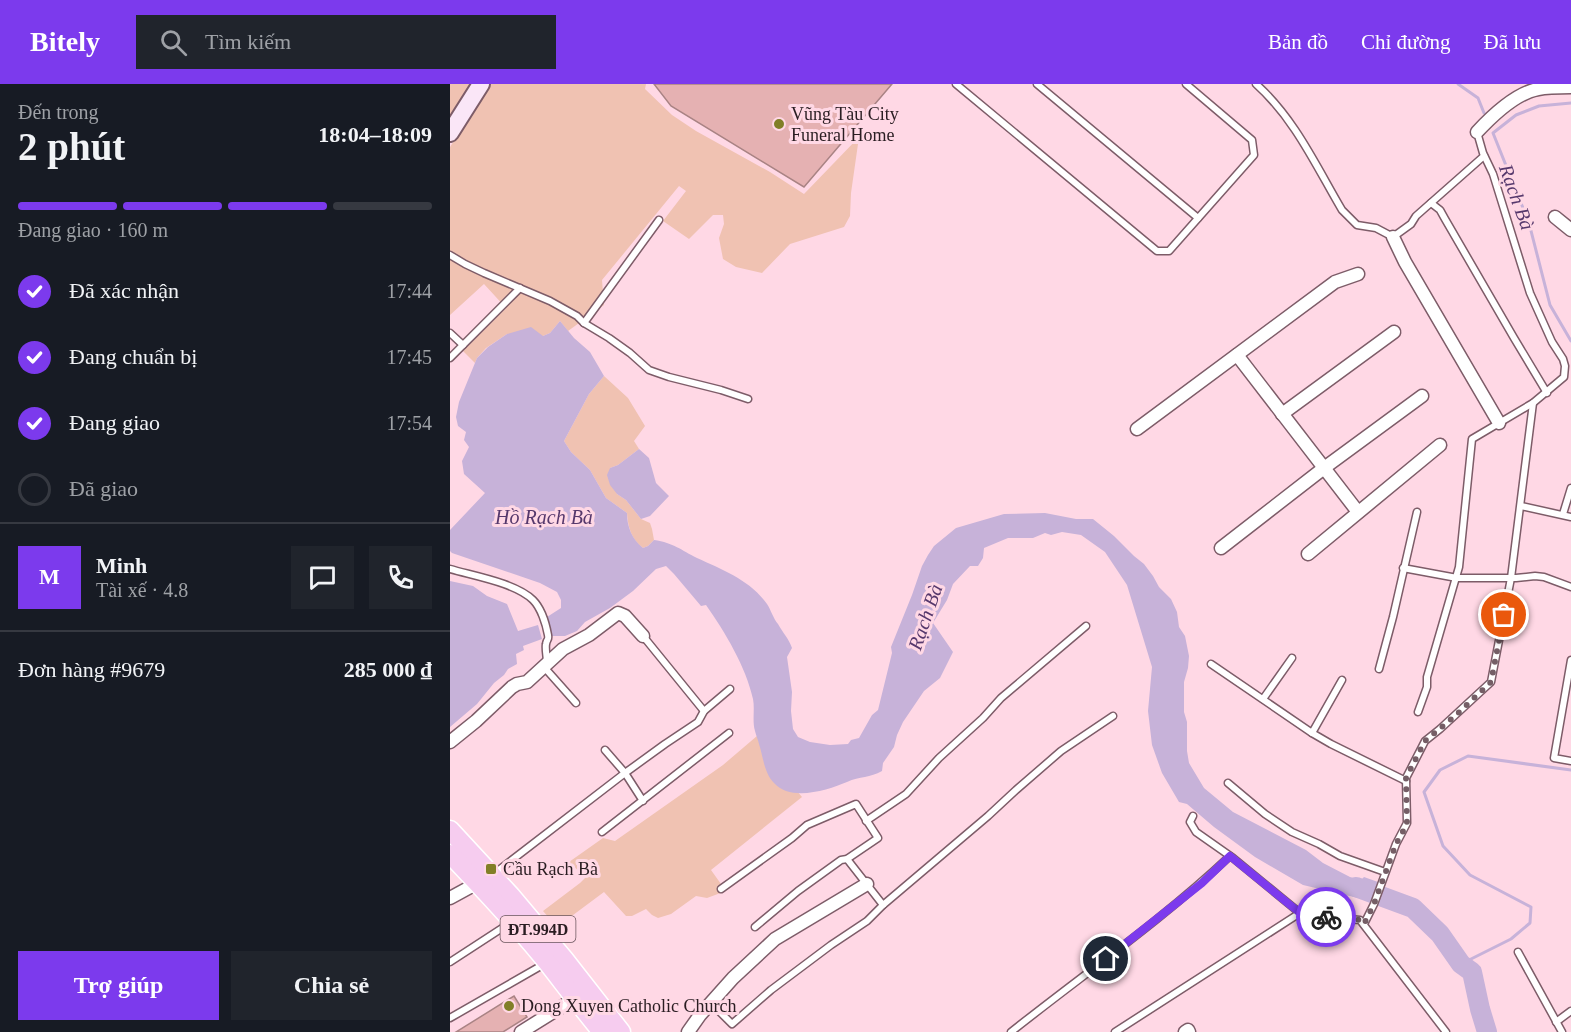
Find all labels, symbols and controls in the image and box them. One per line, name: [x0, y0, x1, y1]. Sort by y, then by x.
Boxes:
search box: [136, 15, 556, 69]
text: Bitely: [30, 26, 100, 57]
icon: search: [157, 26, 190, 59]
text: Tìm kiếm: [205, 29, 291, 54]
text: Bản đồ: [1268, 30, 1328, 54]
text: Chỉ đường: [1361, 30, 1451, 54]
text: Đã lưu: [1484, 30, 1541, 54]
text: Đến trong: [18, 101, 99, 123]
place label: Vũng Tàu City Funeral Home: [791, 104, 899, 145]
marker: Vũng Tàu City Funeral Home: [772, 117, 786, 131]
text: 18:04–18:09: [318, 122, 432, 147]
text: 2 phút: [18, 125, 125, 168]
water label: Rạch Bà: [1495, 160, 1539, 233]
text: Đang giao · 160 m: [18, 219, 168, 241]
icon: check: [18, 275, 51, 308]
text: Đã xác nhận: [69, 278, 179, 303]
text: 17:44: [386, 280, 432, 302]
icon: check: [18, 341, 51, 374]
text: Đang chuẩn bị: [69, 344, 197, 369]
text: 17:45: [386, 346, 432, 368]
icon: check: [18, 407, 51, 440]
text: Đang giao: [69, 410, 160, 435]
text: 17:54: [386, 412, 432, 434]
text: Đã giao: [69, 476, 138, 501]
water label: Hồ Rạch Bà: [494, 506, 593, 528]
button: chat: [291, 546, 354, 609]
button: phone: [369, 546, 432, 609]
text: Minh: [96, 553, 147, 578]
text: M: [39, 564, 60, 589]
text: Tài xế · 4.8: [96, 579, 188, 601]
water label: Rạch Bà: [903, 581, 947, 654]
pin: [1478, 589, 1529, 640]
icon: bag: [1487, 598, 1520, 631]
text: Đơn hàng #9679: [18, 657, 165, 682]
text: 285 000 ₫: [344, 657, 432, 682]
place label: Cầu Rạch Bà: [503, 859, 598, 879]
marker: Cầu Rạch Bà: [484, 862, 498, 876]
courier: [1296, 887, 1356, 947]
icon: bike: [1310, 901, 1343, 934]
road number: ĐT.994D: [500, 916, 575, 942]
pin: [1080, 933, 1131, 984]
icon: home: [1089, 942, 1122, 975]
button: Trợ giúp: [18, 951, 219, 1020]
button: Chia sẻ: [231, 951, 432, 1020]
place label: Dong Xuyen Catholic Church: [521, 996, 736, 1016]
marker: Dong Xuyen Catholic Church: [502, 999, 516, 1013]

